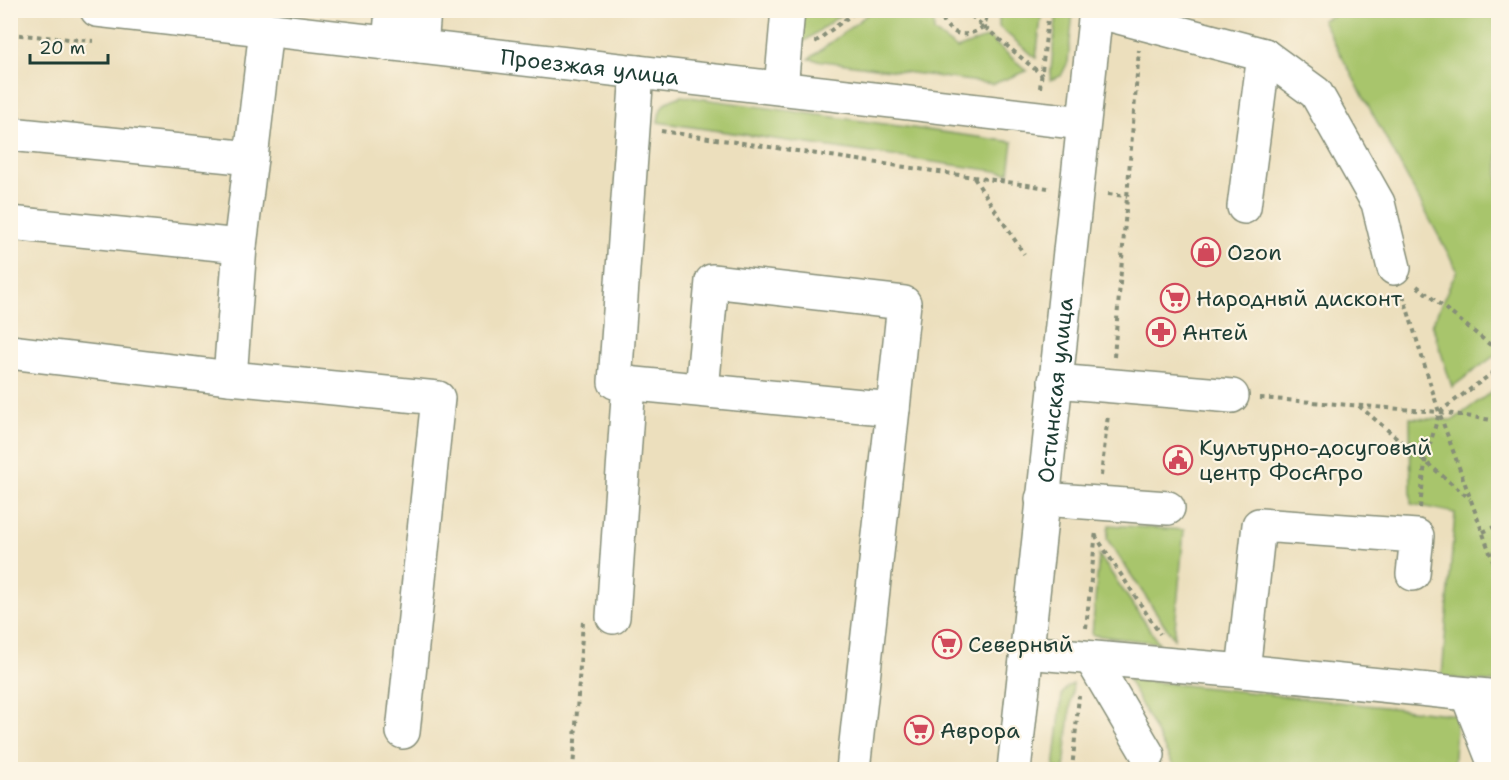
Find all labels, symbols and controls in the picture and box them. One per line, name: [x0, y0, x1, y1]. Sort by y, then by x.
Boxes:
scale bar: [30, 27, 108, 65]
text: 20 m: [39, 36, 85, 60]
street label: Проезжая улица: [499, 42, 681, 91]
shop icon: Ozon: [1190, 236, 1222, 268]
place label: Ozon: [1227, 238, 1282, 267]
supermarket icon: Народный дисконт: [1159, 282, 1191, 314]
place label: Народный дисконт: [1196, 284, 1403, 313]
street label: Остинская улица: [1031, 296, 1079, 484]
pharmacy icon: Антей: [1145, 316, 1177, 348]
place label: Антей: [1182, 318, 1248, 347]
place label: Культурно-досуговый центр ФосАгро: [1199, 433, 1432, 487]
public building icon: Культурно-досуговый центр ФосАгро: [1162, 444, 1194, 476]
supermarket icon: Северный: [931, 628, 963, 660]
place label: Северный: [968, 630, 1073, 659]
supermarket icon: Аврора: [903, 714, 935, 746]
place label: Аврора: [940, 716, 1020, 745]

